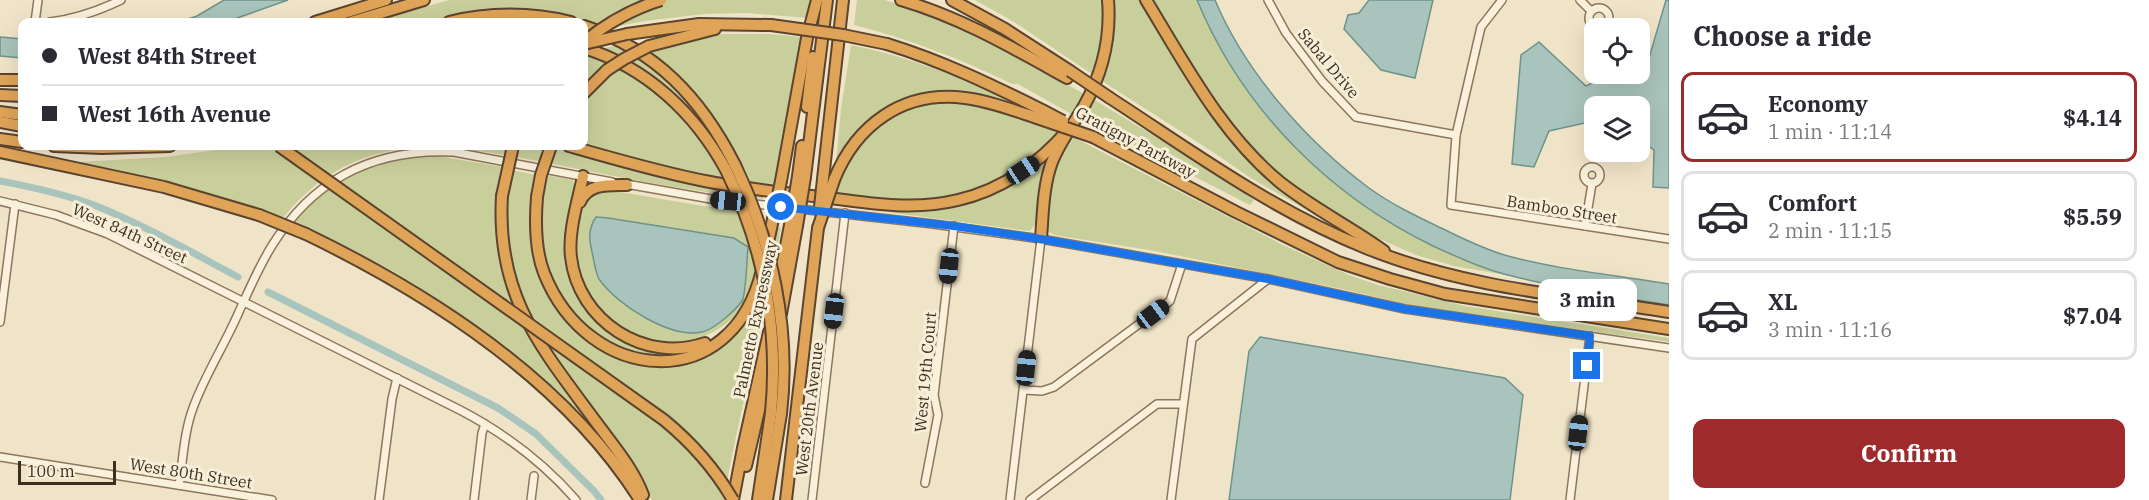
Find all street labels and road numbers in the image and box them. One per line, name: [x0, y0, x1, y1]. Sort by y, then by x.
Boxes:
street label: Sabal Drive: [1294, 24, 1364, 102]
street label: Gratigny Parkway: [1072, 102, 1200, 182]
street label: Bamboo Street: [1505, 190, 1619, 228]
street label: West 84th Street: [69, 199, 191, 267]
street label: Palmetto Expressway: [729, 238, 782, 400]
street label: West 19th Court: [910, 311, 940, 433]
street label: West 20th Avenue: [791, 341, 827, 477]
street label: West 80th Street: [128, 453, 254, 493]

